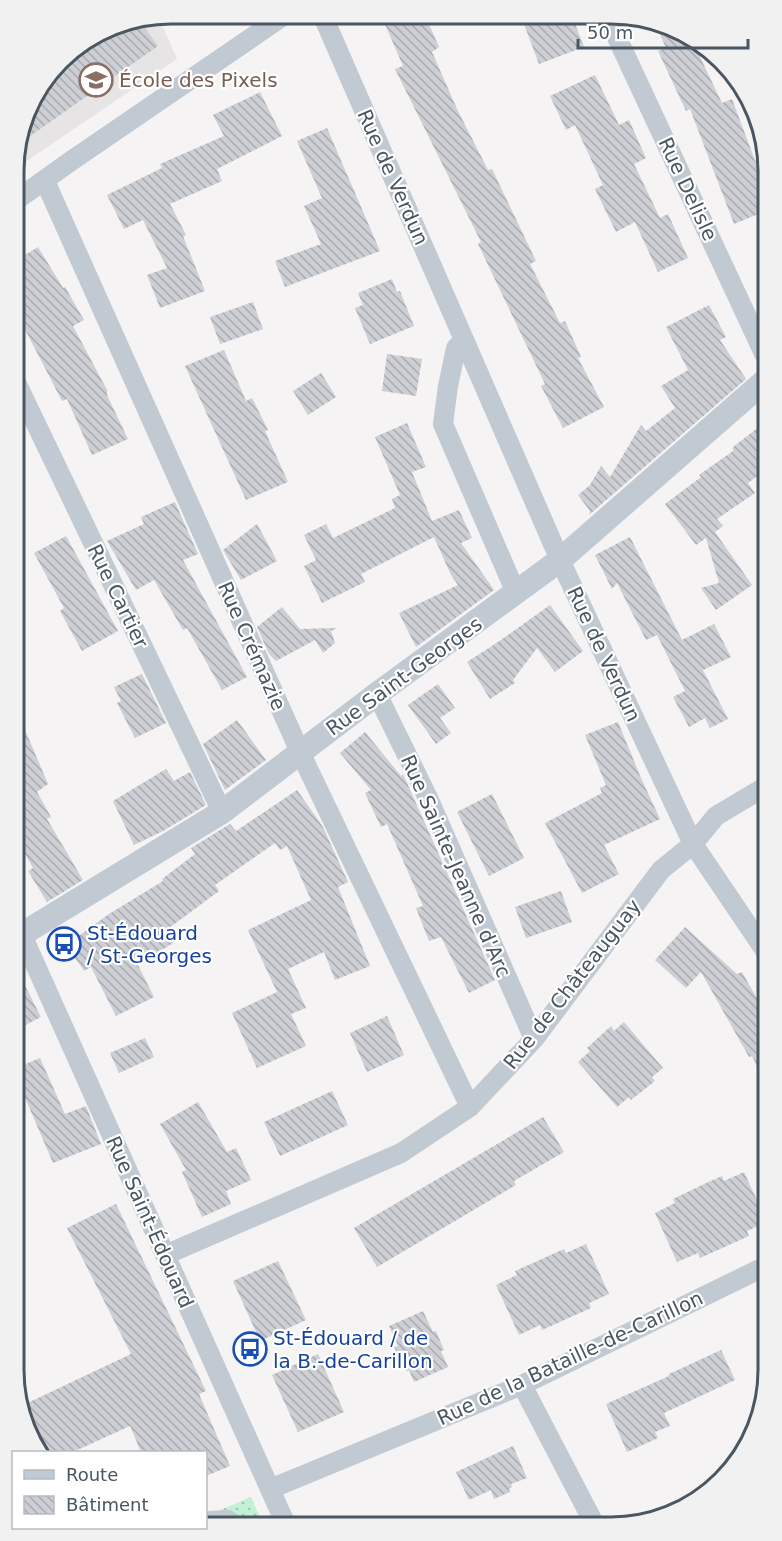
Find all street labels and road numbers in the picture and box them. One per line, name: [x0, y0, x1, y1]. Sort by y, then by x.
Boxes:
street label: Rue de Verdun: [352, 105, 434, 249]
street label: Rue Delisle: [654, 133, 722, 245]
street label: Rue Cartier: [83, 540, 154, 653]
street label: Rue Crémazie: [213, 578, 291, 714]
street label: Rue de Verdun: [562, 583, 646, 725]
street label: Rue Saint-Georges: [321, 611, 487, 741]
street label: Rue Sainte-Jeanne d'Arc: [396, 751, 516, 981]
street label: Rue de Châteauguay: [498, 894, 646, 1074]
street label: Rue Saint-Édouard: [101, 1132, 199, 1312]
street label: Rue de la Bataille-de-Carillon: [433, 1286, 707, 1430]

